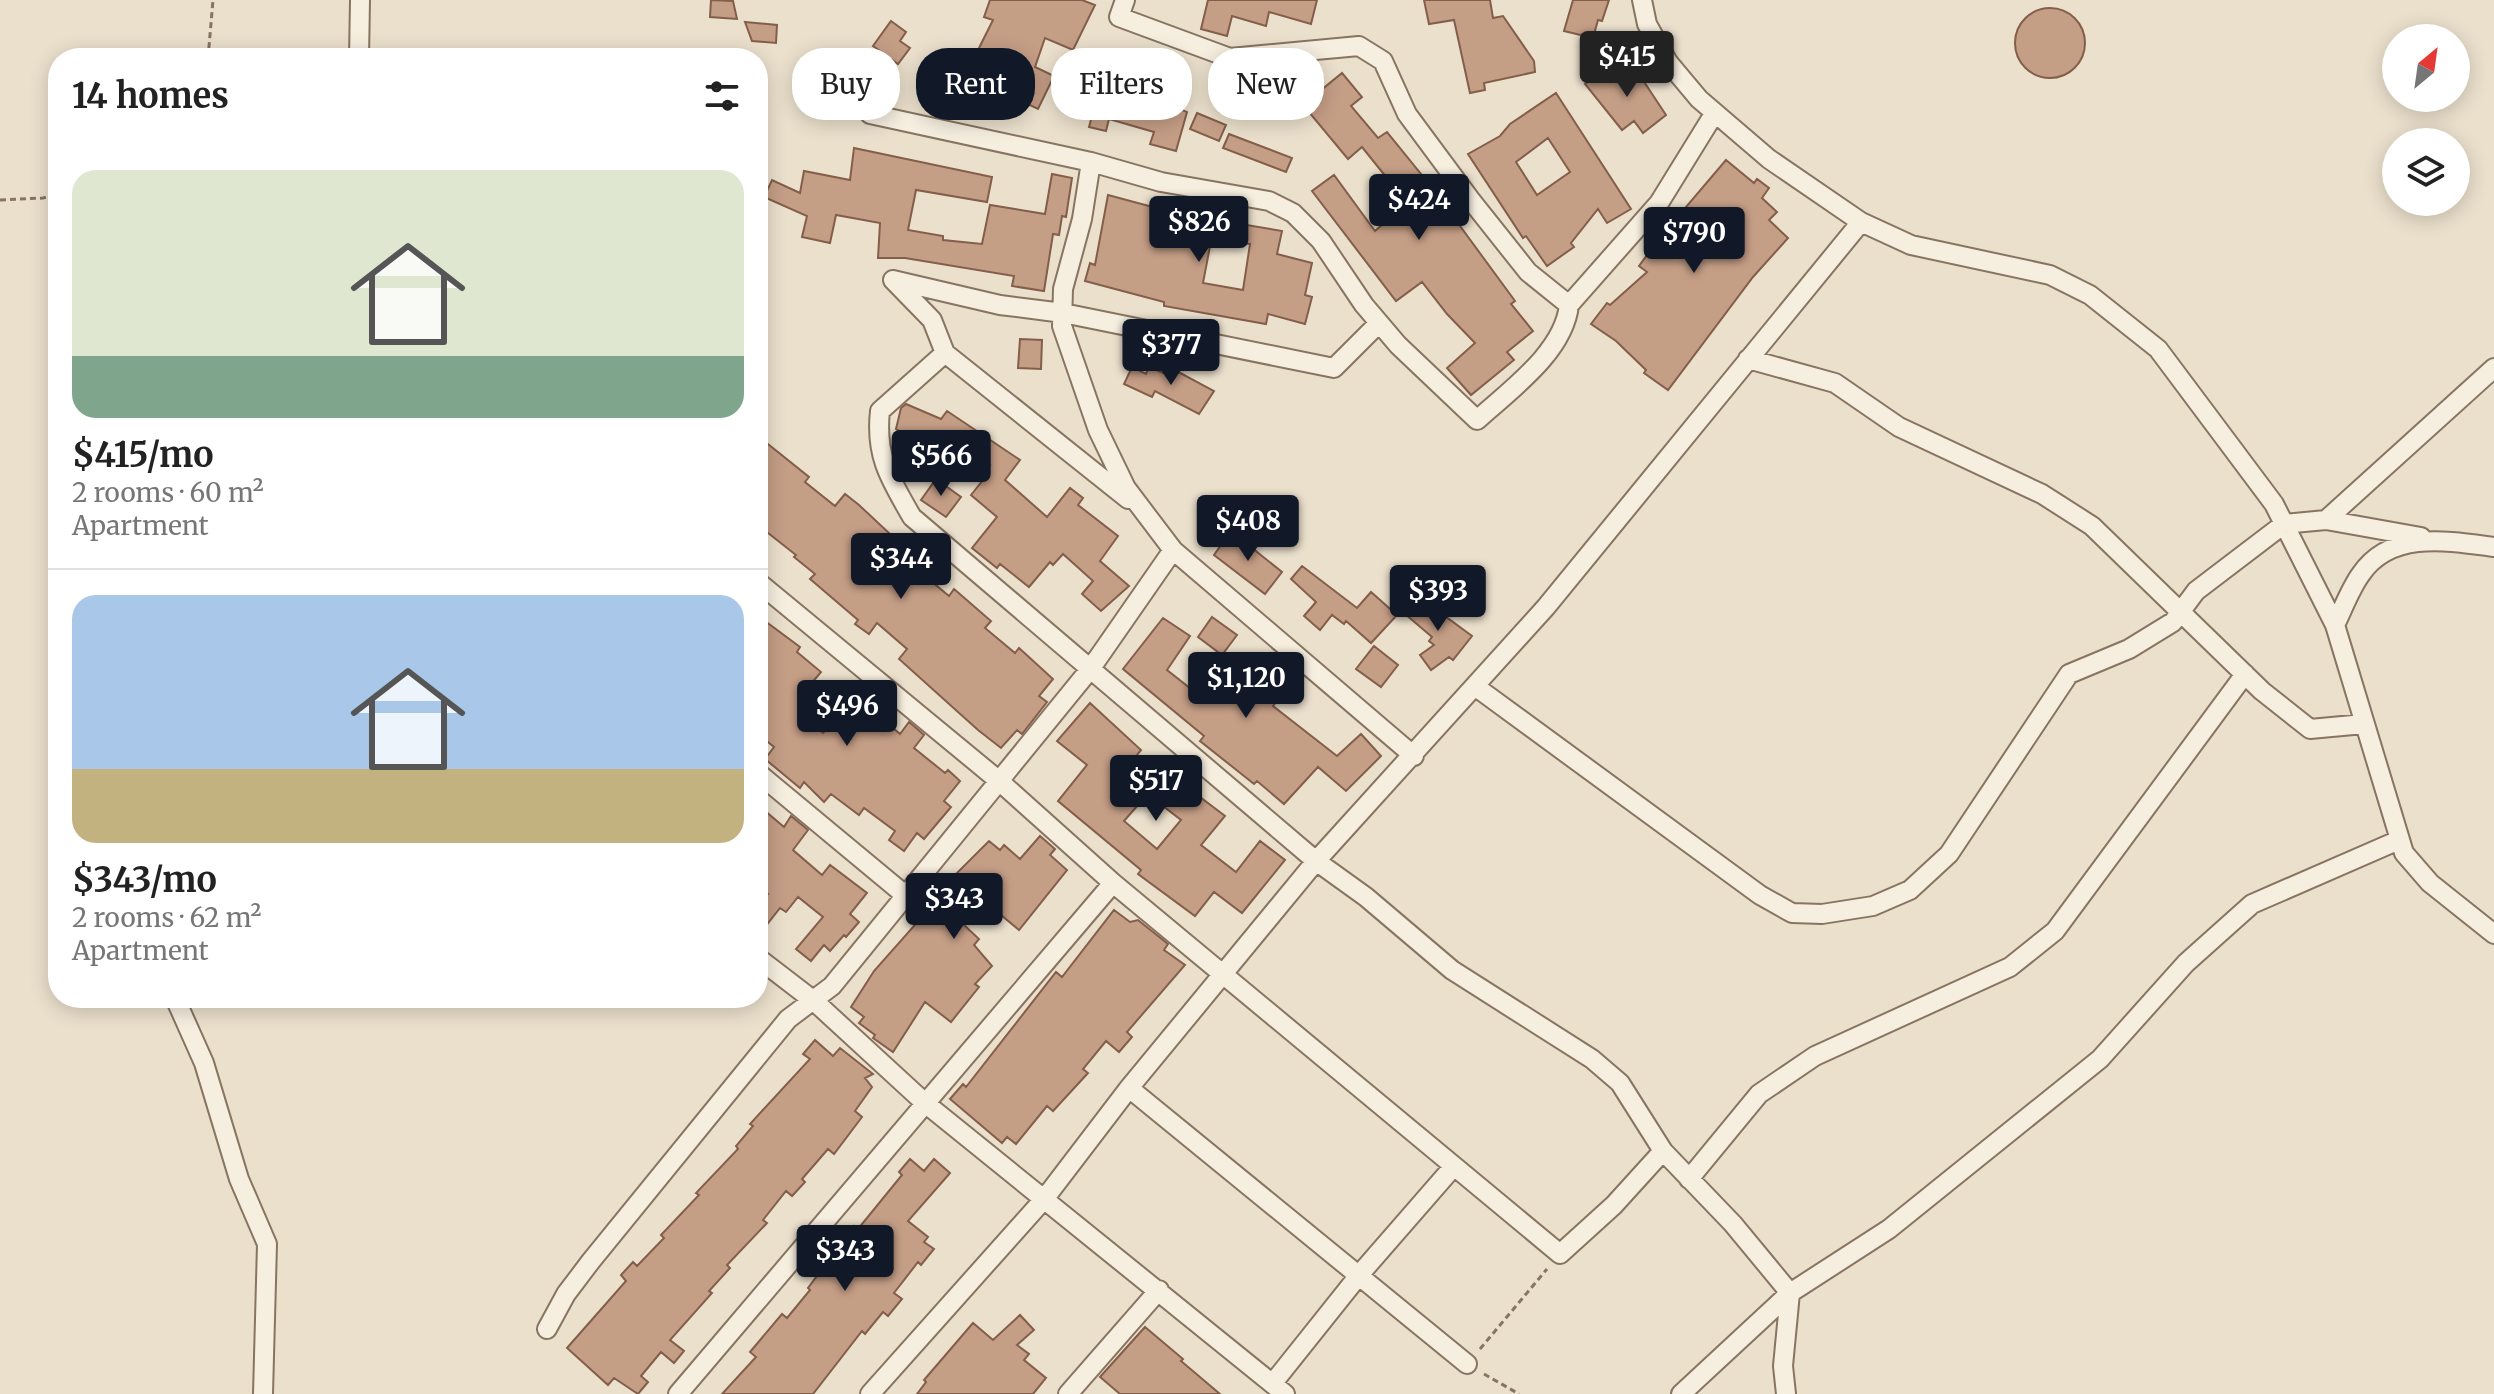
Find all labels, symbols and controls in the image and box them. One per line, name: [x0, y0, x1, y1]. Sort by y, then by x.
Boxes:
north arrow: [2382, 24, 2470, 112]
map controls: [2382, 24, 2470, 216]
pin: $415: [1580, 31, 1674, 99]
text: $415: [1598, 40, 1656, 73]
chip: Buy: [792, 48, 900, 120]
chip: Rent: [916, 48, 1035, 120]
chip: Filters: [1051, 48, 1192, 120]
chip: New: [1208, 48, 1324, 120]
icon: filters: [700, 74, 744, 118]
text: 14 homes: [72, 75, 229, 117]
button: layers: [2382, 128, 2470, 216]
pin: $424: [1372, 174, 1466, 242]
text: $424: [1387, 183, 1451, 216]
pin: $826: [1152, 196, 1246, 264]
text: $826: [1167, 205, 1231, 238]
pin: $790: [1647, 207, 1741, 275]
text: $790: [1662, 216, 1726, 249]
icon: home: [336, 222, 480, 366]
pin: $377: [1124, 319, 1218, 387]
text: $377: [1140, 328, 1202, 361]
pin: $566: [894, 430, 988, 498]
text: $415/mo: [72, 434, 213, 476]
text: $566: [910, 439, 972, 472]
text: 2 rooms · 60 m²: [72, 476, 264, 509]
pin: $408: [1201, 495, 1295, 563]
text: $408: [1215, 504, 1281, 537]
text: Apartment: [72, 509, 209, 542]
pin: $344: [854, 533, 948, 601]
text: $344: [869, 542, 933, 575]
pin: $393: [1391, 565, 1485, 633]
text: $393: [1408, 574, 1468, 607]
icon: home: [336, 647, 480, 791]
pin: $1,120: [1181, 652, 1311, 720]
text: $1,120: [1206, 661, 1286, 694]
pin: $496: [800, 680, 894, 748]
text: $496: [815, 689, 879, 722]
pin: $517: [1109, 755, 1203, 823]
text: $517: [1128, 764, 1184, 797]
text: $343/mo: [72, 859, 217, 901]
pin: $343: [907, 873, 1001, 941]
text: $343: [924, 882, 984, 915]
text: 2 rooms · 62 m²: [72, 901, 261, 934]
text: Apartment: [72, 934, 209, 967]
pin: $343: [798, 1225, 892, 1293]
text: $343: [815, 1234, 875, 1267]

